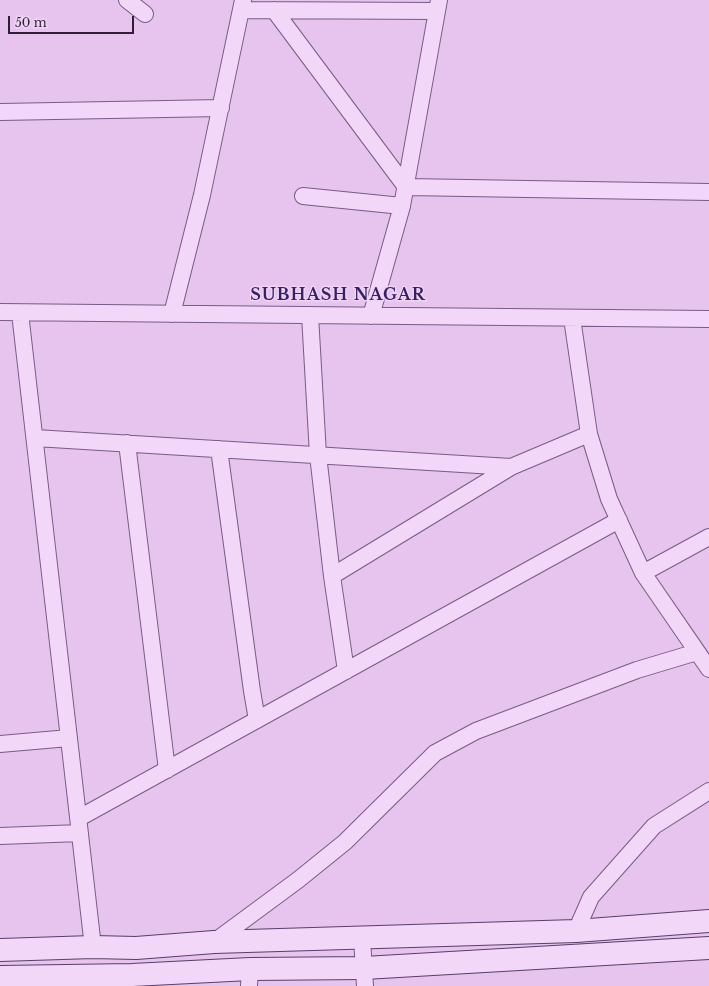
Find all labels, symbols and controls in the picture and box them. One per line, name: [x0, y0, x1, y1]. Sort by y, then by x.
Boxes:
scale bar: [10, 8, 136, 34]
text: 50 m: [15, 15, 47, 30]
district label: SUBHASH NAGAR: [250, 285, 426, 305]

